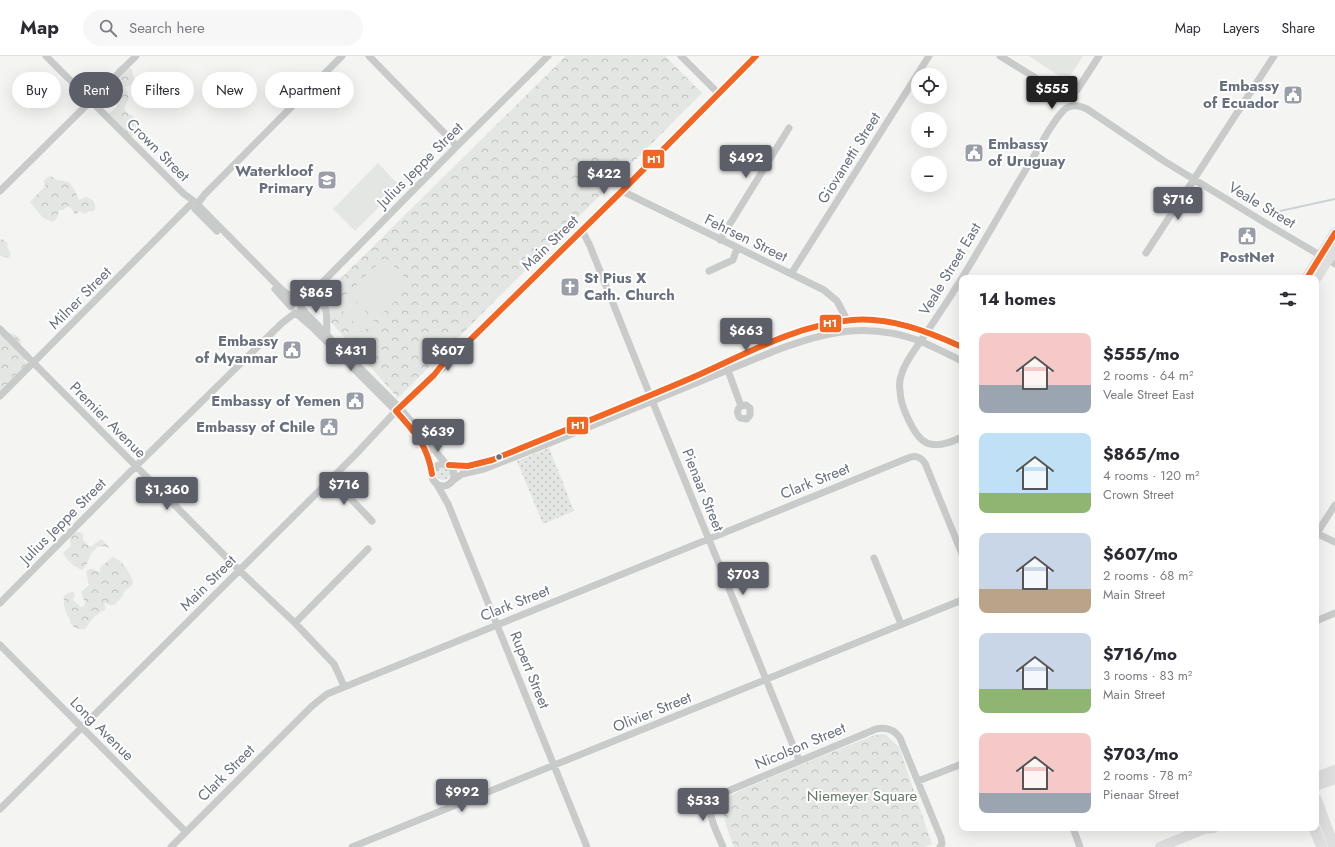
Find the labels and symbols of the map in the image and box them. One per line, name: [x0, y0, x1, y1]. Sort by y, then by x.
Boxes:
place label: Embassy of Ecuador: [1203, 75, 1280, 114]
pin: $555: [1028, 76, 1076, 110]
public building icon: Embassy of Ecuador: [1282, 84, 1304, 106]
street label: Giovanetti Street: [812, 108, 886, 208]
street label: Crown Street: [121, 113, 195, 187]
street label: Julius Jeppe Street: [371, 117, 468, 214]
place label: Embassy of Uruguay: [988, 133, 1066, 172]
public building icon: Embassy of Uruguay: [963, 142, 985, 164]
pin: $492: [722, 145, 770, 179]
line badge: H1: [642, 149, 665, 169]
text: H1: [647, 151, 661, 167]
place label: Waterkloof Primary: [235, 160, 314, 199]
pin: $422: [580, 161, 628, 195]
school or university icon: Waterkloof Primary: [316, 169, 338, 191]
street label: Veale Street: [1224, 176, 1300, 234]
pin: $716: [1154, 187, 1202, 221]
street label: Fehrsen Street: [701, 208, 792, 268]
street label: Main Street: [517, 210, 584, 276]
street label: Veale Street East: [914, 218, 987, 320]
public building icon: PostNet: [1236, 225, 1258, 247]
place label: PostNet: [1220, 246, 1275, 268]
street label: Milner Street: [44, 261, 117, 334]
place label: St Pius X Cath. Church: [584, 267, 675, 306]
church icon: St Pius X Cath. Church: [559, 276, 581, 298]
pin: $865: [292, 280, 340, 314]
line badge: H1: [819, 314, 842, 333]
text: H1: [823, 315, 837, 331]
pin: $663: [722, 318, 770, 352]
place label: Embassy of Myanmar: [195, 330, 279, 369]
pin: $431: [327, 338, 375, 372]
pin: $607: [424, 338, 472, 372]
public building icon: Embassy of Myanmar: [281, 339, 303, 361]
street label: Premier Avenue: [65, 377, 151, 463]
place label: Embassy of Yemen: [211, 390, 341, 412]
public building icon: Embassy of Yemen: [344, 390, 366, 412]
place label: Embassy of Chile: [196, 416, 315, 438]
public building icon: Embassy of Chile: [318, 416, 340, 438]
line badge: H1: [566, 416, 589, 435]
text: H1: [571, 417, 585, 433]
pin: $639: [414, 419, 462, 453]
street label: Pienaar Street: [676, 445, 730, 535]
unlabelled marker: [494, 452, 504, 462]
street label: Clark Street: [777, 457, 853, 505]
pin: $716: [320, 472, 368, 506]
street label: Julius Jeppe Street: [14, 473, 111, 570]
pin: $1,360: [134, 477, 200, 511]
street label: Main Street: [175, 550, 241, 616]
pin: $703: [719, 562, 767, 596]
street label: Clark Street: [477, 579, 553, 627]
street label: Rupert Street: [505, 628, 556, 712]
street label: Olivier Street: [609, 686, 695, 738]
street label: Long Avenue: [65, 692, 139, 766]
street label: Nicolson Street: [751, 717, 849, 775]
street label: Clark Street: [192, 739, 260, 807]
pin: $992: [438, 779, 486, 813]
park label: Niemeyer Square: [807, 785, 918, 807]
pin: $533: [679, 788, 727, 822]

